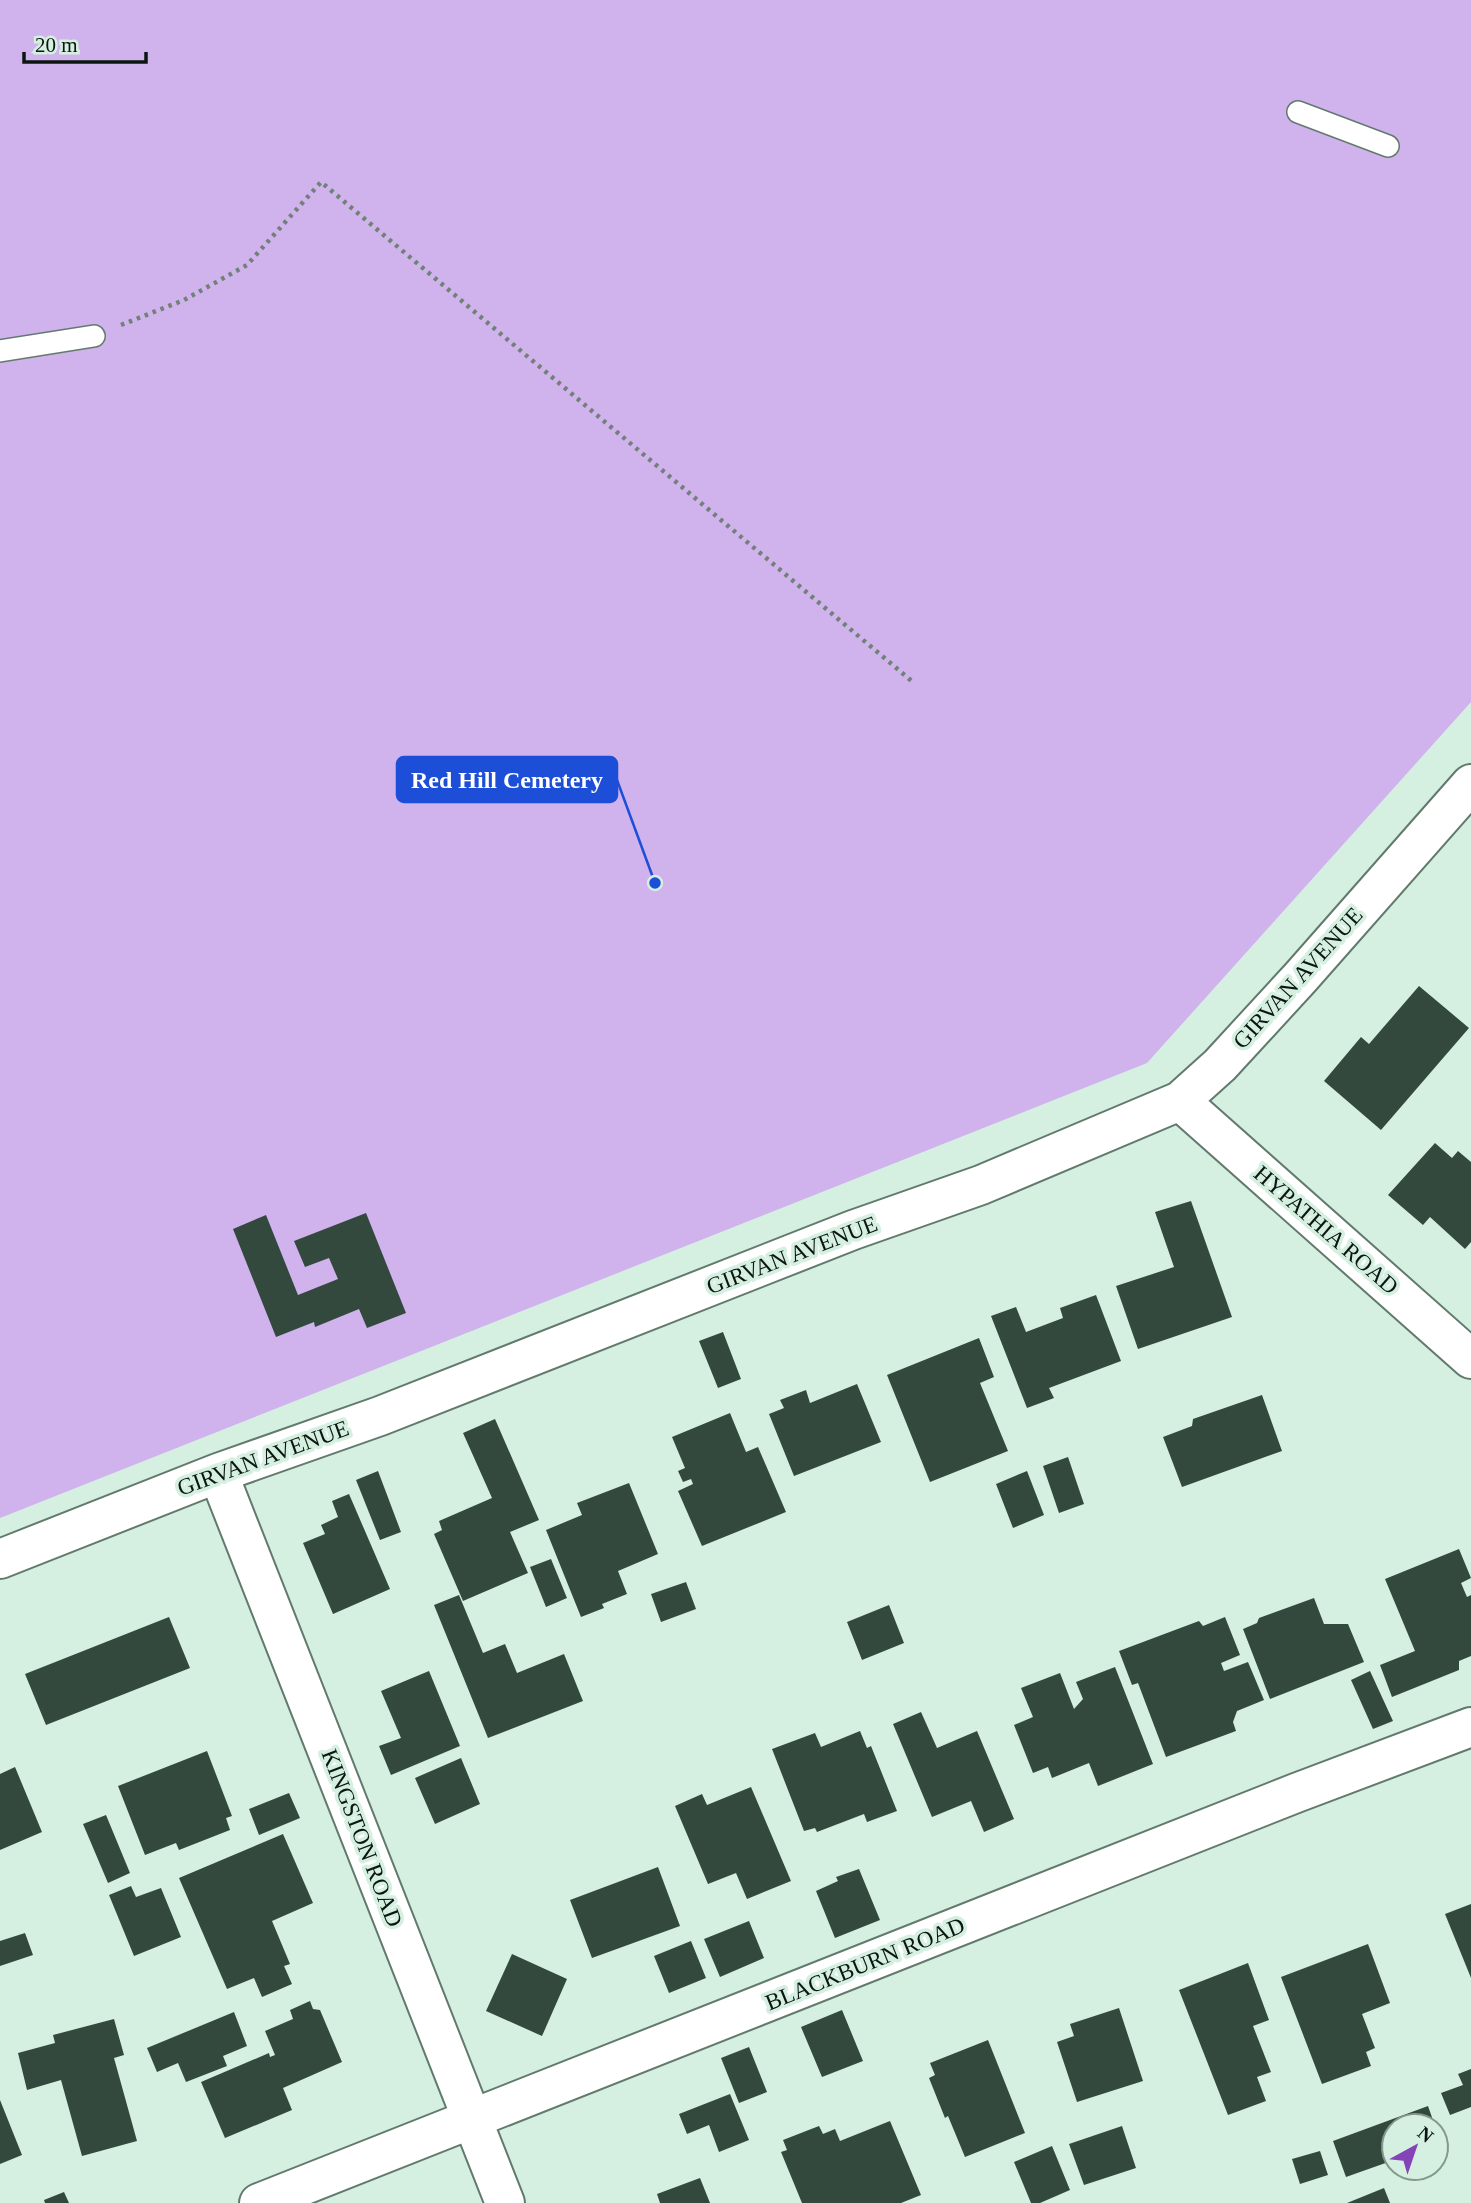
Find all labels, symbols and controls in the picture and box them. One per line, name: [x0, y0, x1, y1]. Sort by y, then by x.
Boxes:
scale bar: [24, 21, 147, 65]
text: 20 m: [35, 33, 78, 57]
callout: Red Hill Cemetery: [397, 757, 617, 802]
text: Red Hill Cemetery: [411, 767, 603, 793]
street label: GIRVAN AVENUE: [1228, 902, 1368, 1054]
street label: HYPATHIA ROAD: [1249, 1161, 1403, 1299]
street label: GIRVAN AVENUE: [703, 1211, 881, 1299]
street label: GIRVAN AVENUE: [174, 1415, 352, 1501]
street label: KINGSTON ROAD: [317, 1746, 407, 1930]
street label: BLACKBURN ROAD: [762, 1913, 968, 2015]
north arrow: [1380, 2112, 1450, 2182]
text: N: [1414, 2122, 1438, 2147]

